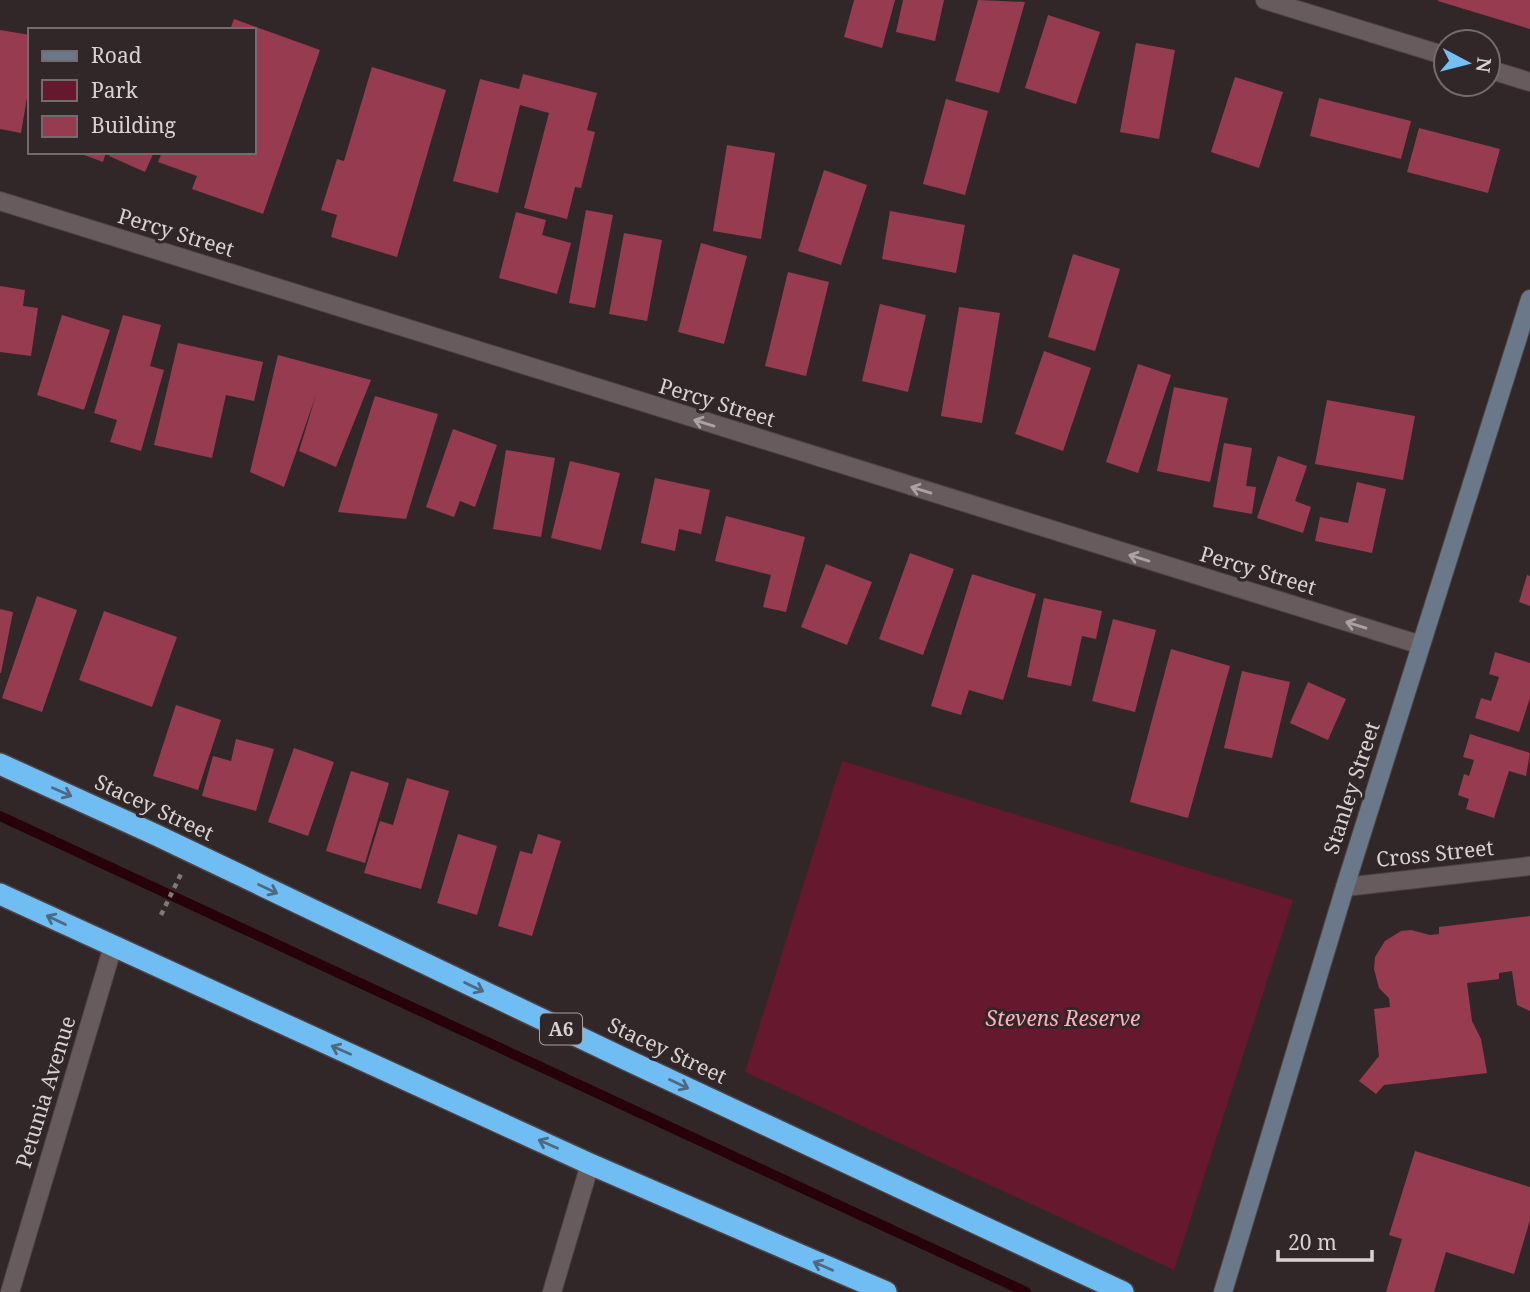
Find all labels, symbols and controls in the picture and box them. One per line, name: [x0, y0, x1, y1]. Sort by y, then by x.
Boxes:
legend: [28, 28, 256, 154]
north arrow: [1432, 28, 1502, 98]
text: Road: [91, 41, 142, 69]
text: N: [1470, 56, 1498, 74]
text: Park: [91, 76, 138, 104]
text: Building: [91, 111, 176, 139]
street label: Percy Street: [115, 201, 238, 263]
street label: Percy Street: [656, 371, 779, 433]
one-way arrow: [693, 415, 715, 428]
one-way arrow: [911, 483, 933, 496]
street label: Percy Street: [1197, 539, 1320, 601]
one-way arrow: [1128, 550, 1150, 563]
one-way arrow: [1345, 617, 1367, 630]
street label: Stanley Street: [1316, 718, 1386, 858]
street label: Stacey Street: [90, 767, 218, 847]
one-way arrow: [51, 786, 72, 800]
street label: Cross Street: [1375, 833, 1495, 873]
one-way arrow: [257, 882, 278, 896]
one-way arrow: [46, 913, 68, 926]
one-way arrow: [463, 980, 484, 994]
park label: Stevens Reserve: [986, 1004, 1140, 1032]
street label: Stacey Street: [603, 1010, 731, 1090]
street label: Petunia Avenue: [9, 1012, 81, 1171]
road number: A6: [540, 1014, 582, 1044]
one-way arrow: [331, 1043, 352, 1056]
one-way arrow: [668, 1078, 689, 1092]
one-way arrow: [538, 1137, 559, 1150]
scale bar: [1278, 1218, 1372, 1262]
text: 20 m: [1288, 1228, 1337, 1256]
one-way arrow: [813, 1259, 834, 1272]

